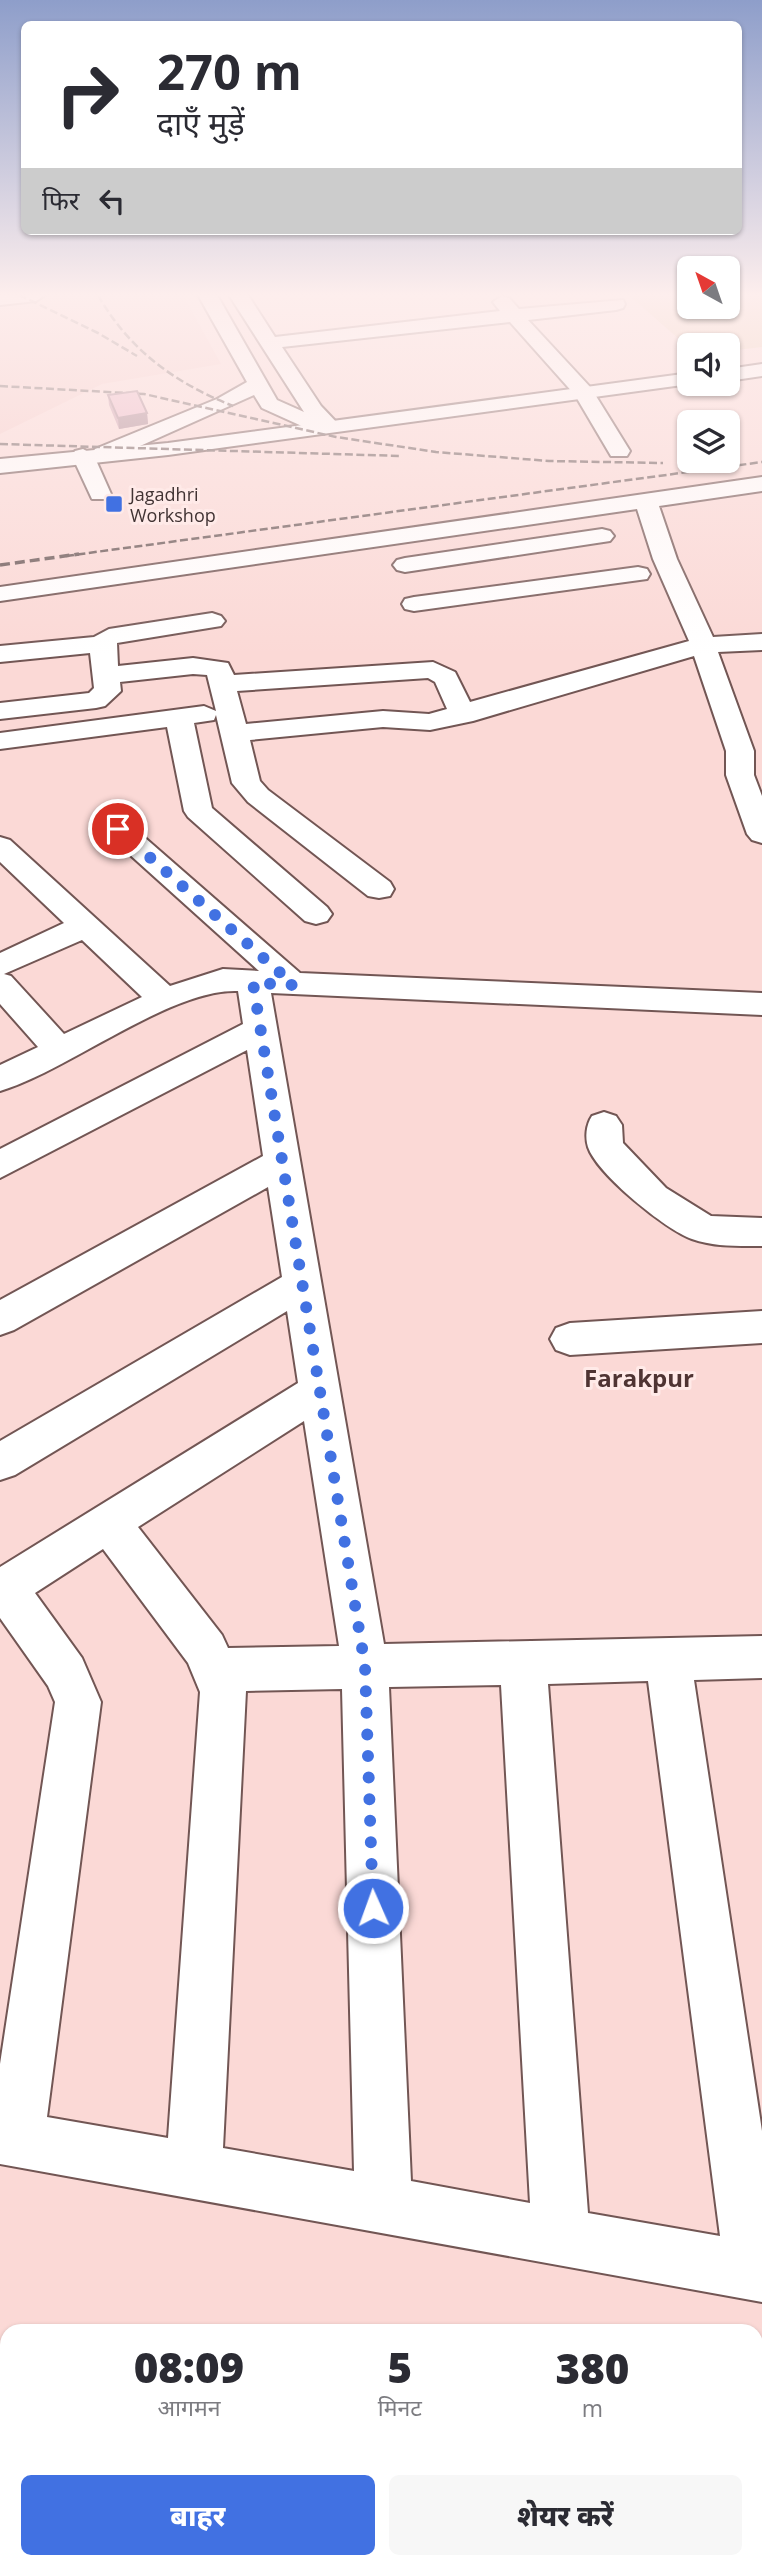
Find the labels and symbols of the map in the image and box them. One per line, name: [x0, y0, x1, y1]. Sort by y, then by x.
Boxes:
north arrow: [677, 256, 740, 318]
place label: Jagadhri Workshop: [128, 482, 216, 527]
marker: Jagadhri Workshop: [104, 494, 124, 514]
pin: [88, 799, 148, 859]
district label: Farakpur: [584, 1361, 694, 1394]
position arrow: [336, 1871, 410, 1945]

